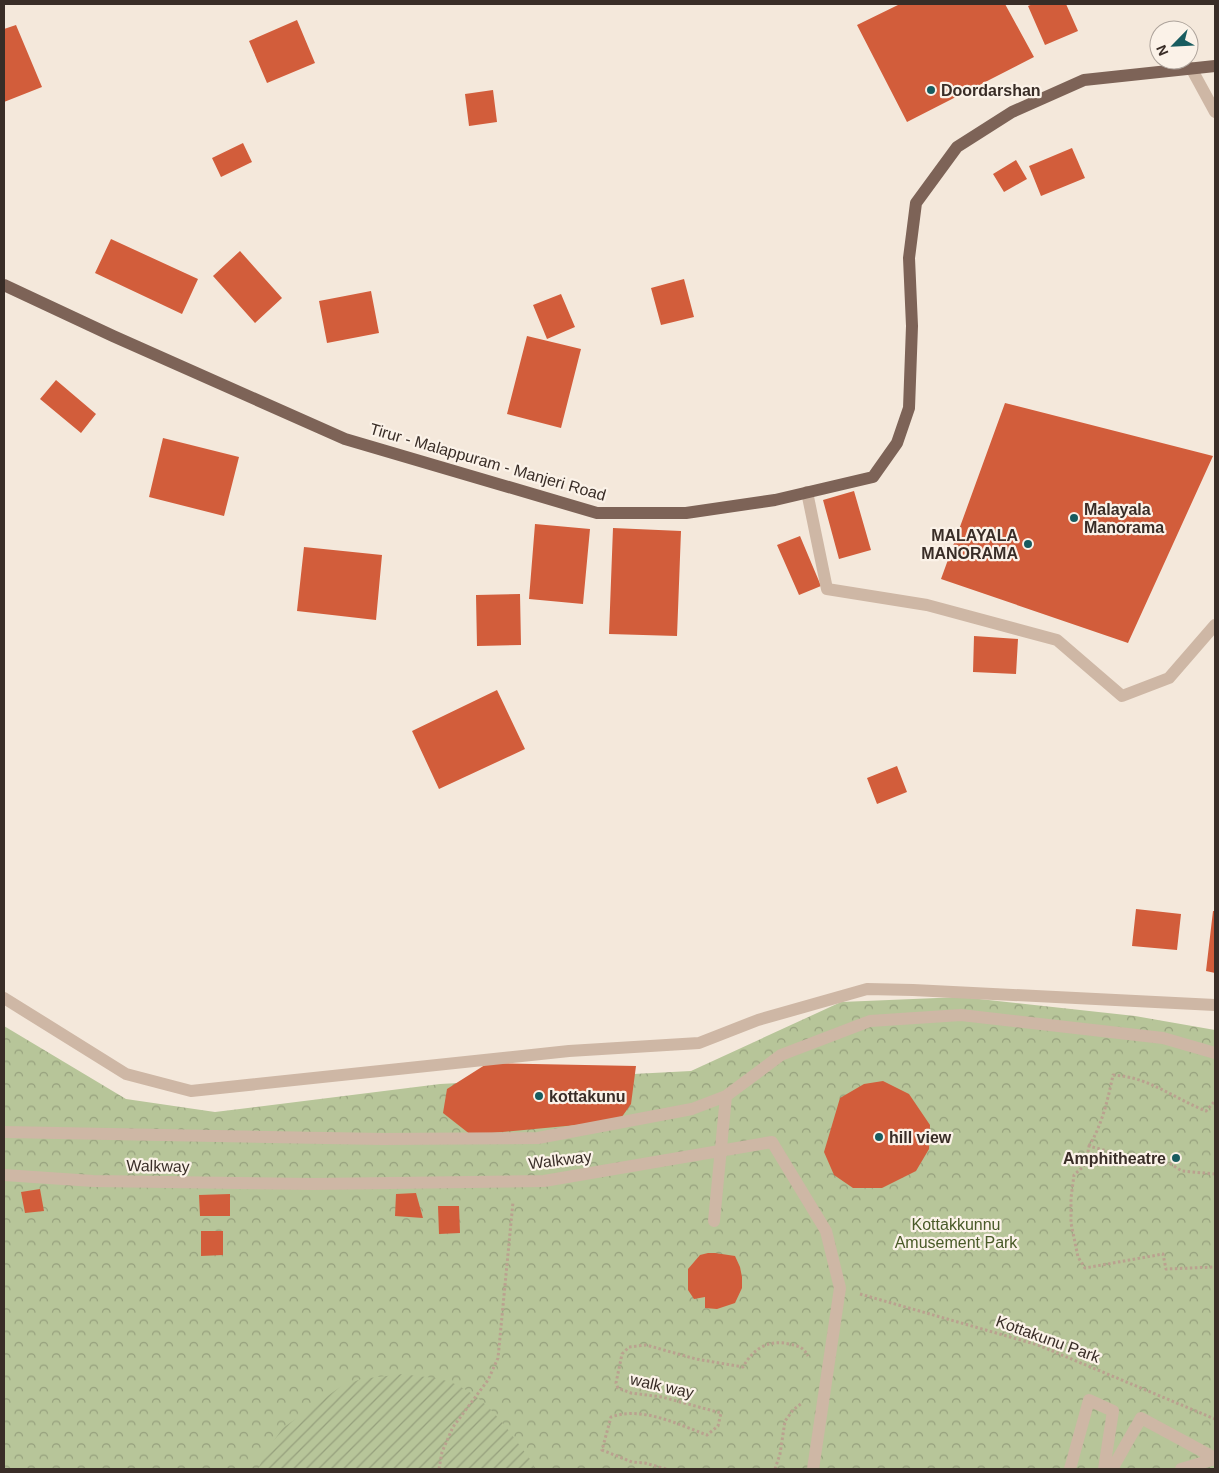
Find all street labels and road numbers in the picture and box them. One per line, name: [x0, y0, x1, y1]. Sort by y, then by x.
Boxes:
street label: Tirur - Malappuram - Manjeri Road: [368, 420, 608, 504]
street label: Walkway: [527, 1148, 593, 1172]
street label: Walkway: [126, 1157, 190, 1175]
street label: Kottakunu Park: [994, 1312, 1103, 1366]
street label: walk way: [627, 1370, 696, 1402]

